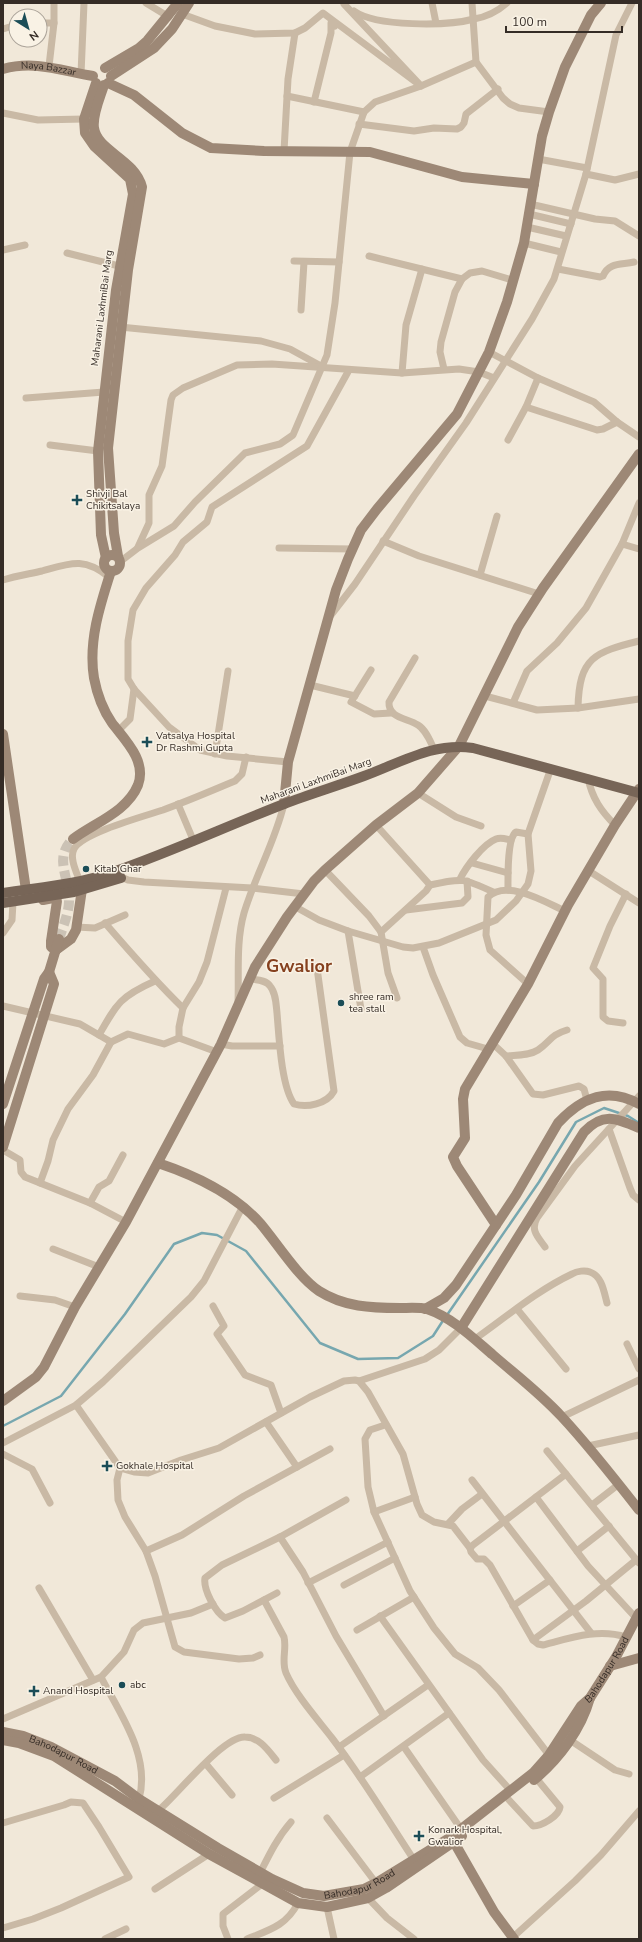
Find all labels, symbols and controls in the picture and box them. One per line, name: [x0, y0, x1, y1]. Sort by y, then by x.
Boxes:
north arrow: [8, 8, 48, 48]
scale bar: [506, 8, 622, 34]
text: 100 m: [512, 14, 547, 30]
text: N: [26, 27, 42, 44]
street label: Naya Bazzar: [21, 59, 78, 80]
street label: Maharani LaxhmiBai Marg: [88, 249, 116, 367]
place label: Shivji Bal Chikitsalaya: [86, 487, 140, 513]
marker: Shivji Bal Chikitsalaya: [71, 494, 83, 506]
place label: Vatsalya Hospital Dr Rashmi Gupta: [155, 729, 235, 755]
marker: Vatsalya Hospital Dr Rashmi Gupta: [141, 736, 153, 748]
street label: Maharani LaxhmiBai Marg: [259, 754, 373, 808]
place label: Kitab Ghar: [94, 862, 142, 876]
marker: Kitab Ghar: [81, 864, 91, 874]
district label: Gwalior: [266, 954, 332, 978]
place label: shree ram tea stall: [349, 990, 394, 1016]
marker: shree ram tea stall: [336, 998, 346, 1008]
place label: Gokhale Hospital: [116, 1459, 194, 1473]
marker: Gokhale Hospital: [101, 1460, 113, 1472]
street label: Bahodapur Road: [582, 1634, 633, 1706]
place label: abc: [130, 1678, 146, 1692]
marker: abc: [117, 1680, 127, 1690]
place label: Anand Hospital: [43, 1684, 113, 1698]
marker: Anand Hospital: [28, 1685, 40, 1697]
street label: Bahodapur Road: [27, 1732, 101, 1778]
place label: Konark Hospital, Gwalior: [428, 1823, 502, 1849]
marker: Konark Hospital, Gwalior: [413, 1830, 425, 1842]
street label: Bahodapur Road: [323, 1866, 398, 1903]

